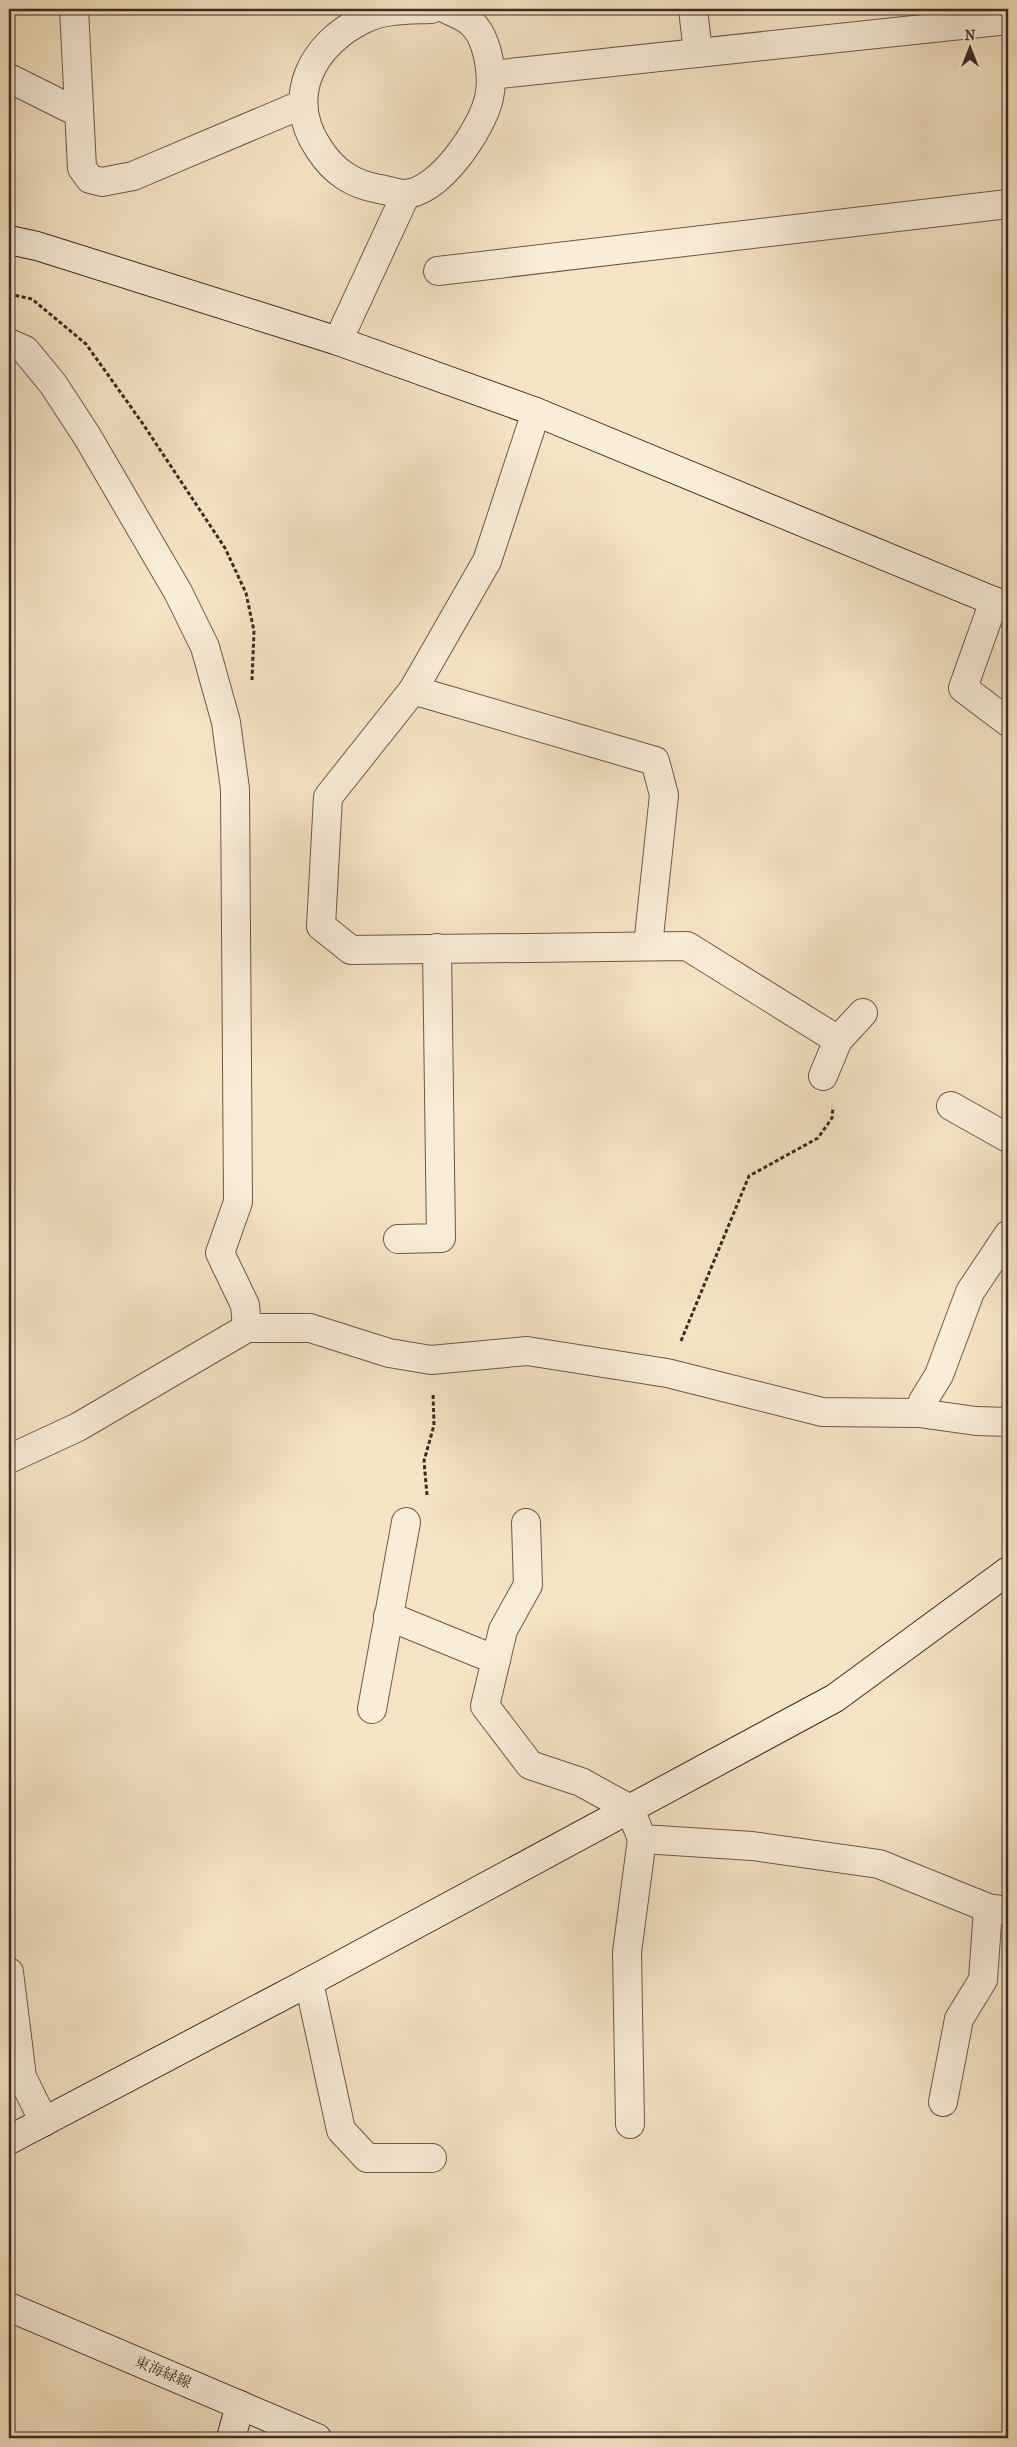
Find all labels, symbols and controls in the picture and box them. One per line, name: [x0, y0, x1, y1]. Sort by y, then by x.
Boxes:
north arrow: [944, 22, 994, 72]
text: N: [965, 27, 976, 44]
street label: 東海緑線: [132, 2352, 194, 2392]

